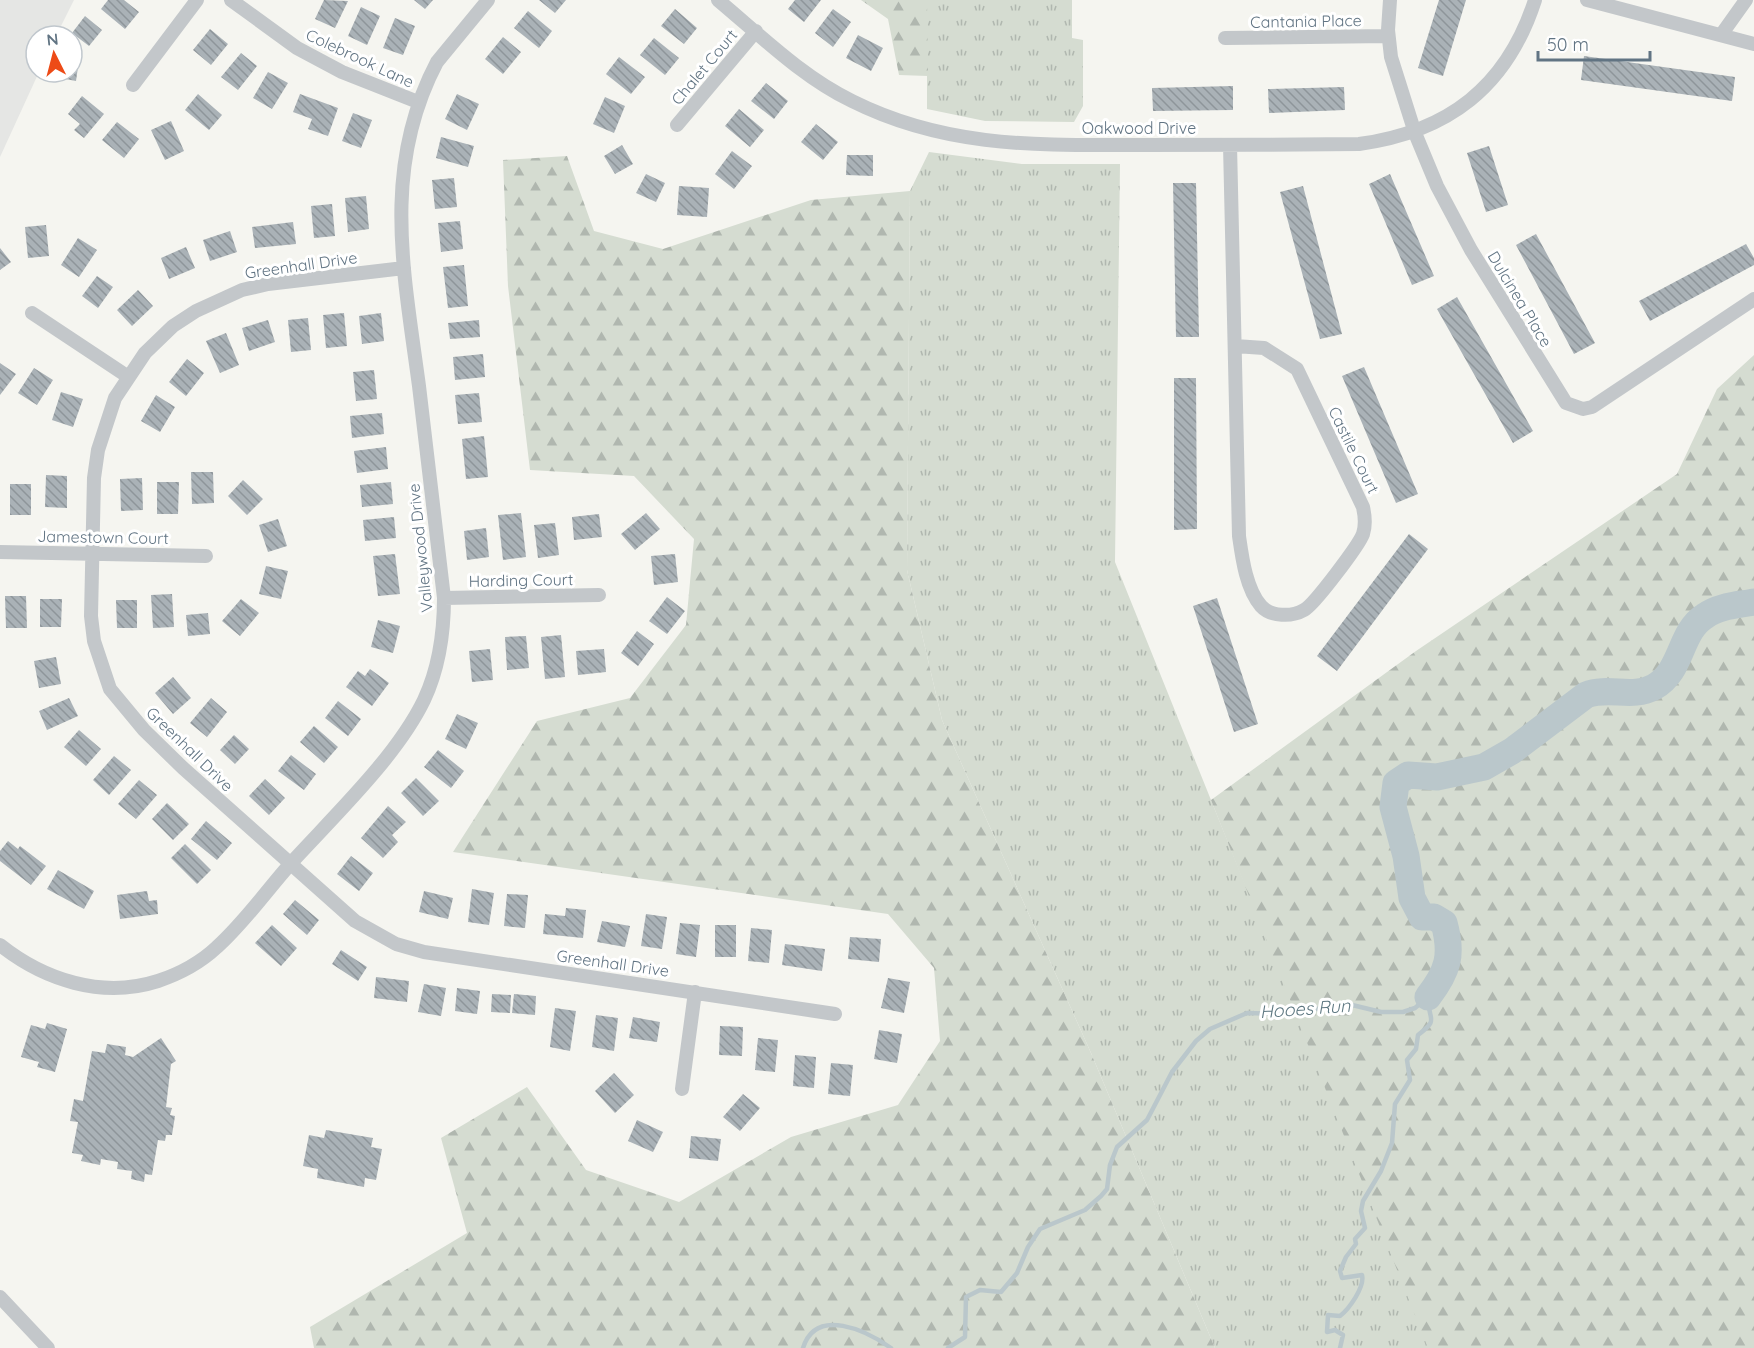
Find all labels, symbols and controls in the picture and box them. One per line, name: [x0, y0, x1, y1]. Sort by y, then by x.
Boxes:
street label: Cantania Place: [1250, 10, 1362, 32]
north arrow: [24, 24, 84, 84]
street label: Colebrook Lane: [303, 24, 417, 92]
scale bar: [1538, 24, 1650, 62]
street label: Chalet Court: [667, 25, 741, 109]
text: N: [46, 29, 59, 50]
text: 50 m: [1547, 33, 1589, 56]
street label: Oakwood Drive: [1082, 118, 1196, 138]
street label: Greenhall Drive: [244, 247, 358, 283]
street label: Dulcinea Place: [1483, 247, 1557, 351]
street label: Castile Court: [1324, 403, 1384, 497]
street label: Valleywood Drive: [403, 483, 437, 613]
street label: Jamestown Court: [37, 526, 169, 548]
street label: Harding Court: [469, 569, 573, 591]
street label: Greenhall Drive: [142, 702, 238, 796]
street label: Greenhall Drive: [556, 945, 670, 981]
water label: Hooes Run: [1259, 994, 1352, 1023]

